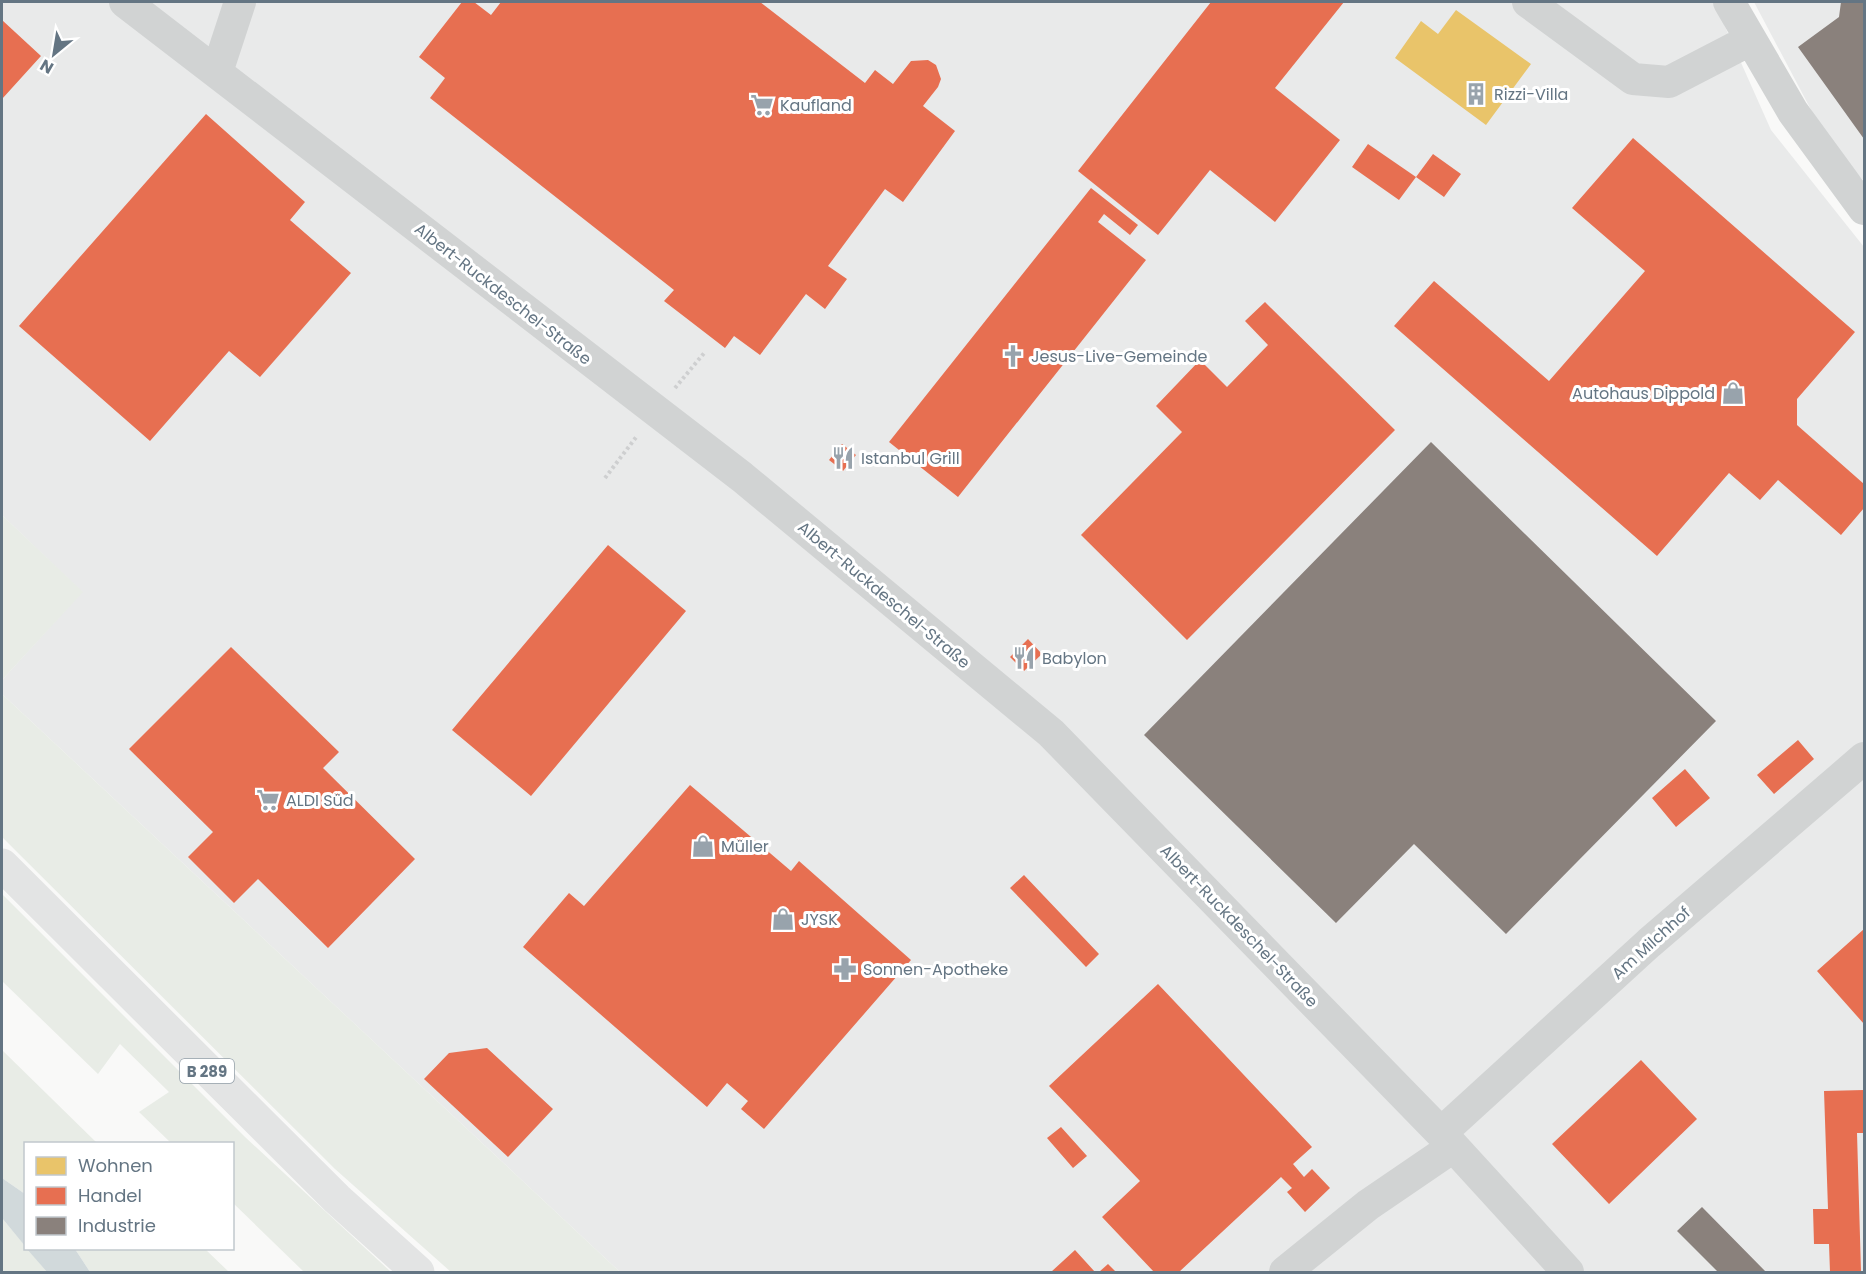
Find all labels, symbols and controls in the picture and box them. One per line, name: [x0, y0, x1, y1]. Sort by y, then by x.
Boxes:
north arrow: [24, 24, 84, 84]
text: N: [36, 54, 58, 80]
building icon: Rizzi-Villa: [1463, 81, 1489, 107]
place label: Rizzi-Villa: [1494, 83, 1568, 106]
supermarket icon: Kaufland: [749, 92, 775, 118]
place label: Kaufland: [780, 94, 852, 117]
street label: Albert-Ruckdeschel-Straße: [410, 218, 596, 370]
church icon: Jesus-Live-Gemeinde: [1000, 343, 1026, 369]
place label: Jesus-Live-Gemeinde: [1031, 345, 1207, 368]
shop icon: Autohaus Dippold: [1720, 380, 1746, 406]
place label: Autohaus Dippold: [1572, 382, 1715, 405]
restaurant icon: Istanbul Grill: [830, 445, 856, 471]
place label: Istanbul Grill: [861, 447, 960, 470]
street label: Albert-Ruckdeschel-Straße: [793, 516, 975, 674]
restaurant icon: Babylon: [1011, 645, 1037, 671]
place label: Babylon: [1042, 647, 1107, 670]
supermarket icon: ALDI Süd: [255, 787, 281, 813]
place label: ALDI Süd: [286, 789, 354, 812]
shop icon: Müller: [690, 833, 716, 859]
place label: Müller: [721, 835, 769, 858]
street label: Albert-Ruckdeschel-Straße: [1155, 839, 1323, 1013]
street label: Am Milchhof: [1607, 901, 1695, 985]
shop icon: JYSK: [770, 906, 796, 932]
place label: JYSK: [801, 908, 838, 931]
pharmacy icon: Sonnen-Apotheke: [832, 956, 858, 982]
place label: Sonnen-Apotheke: [863, 958, 1008, 981]
road number: B 289: [180, 1059, 234, 1083]
legend: [24, 1142, 234, 1250]
text: Wohnen: [78, 1153, 153, 1178]
text: Handel: [78, 1183, 142, 1208]
text: Industrie: [78, 1213, 156, 1238]

